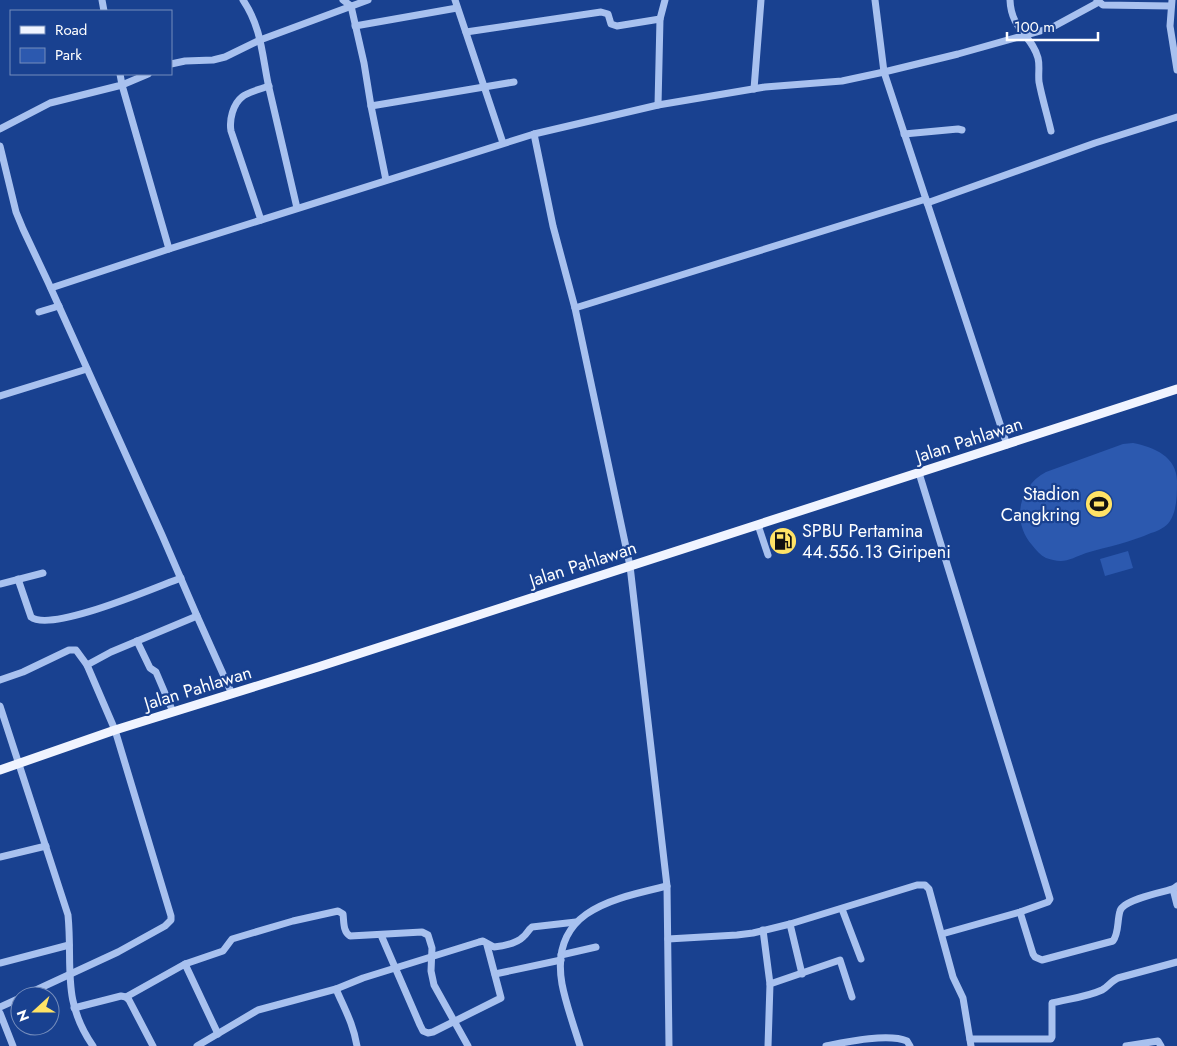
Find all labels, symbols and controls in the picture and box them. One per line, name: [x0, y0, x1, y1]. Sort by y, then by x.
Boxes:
legend: [10, 10, 172, 75]
scale bar: [1007, 10, 1098, 42]
text: 100 m: [1014, 16, 1055, 38]
text: Road: [55, 19, 87, 41]
text: Park: [55, 44, 82, 66]
street label: Jalan Pahlawan: [910, 410, 1026, 470]
place label: Stadion Cangkring: [1001, 481, 1080, 528]
sports icon: Stadion Cangkring: [1084, 489, 1114, 519]
place label: SPBU Pertamina 44.556.13 Giripeni: [802, 518, 951, 565]
fuel station icon: SPBU Pertamina 44.556.13 Giripeni: [768, 526, 798, 556]
street label: Jalan Pahlawan: [524, 534, 640, 594]
street label: Jalan Pahlawan: [139, 659, 255, 717]
north arrow: [10, 986, 60, 1036]
text: N: [12, 1007, 34, 1024]

